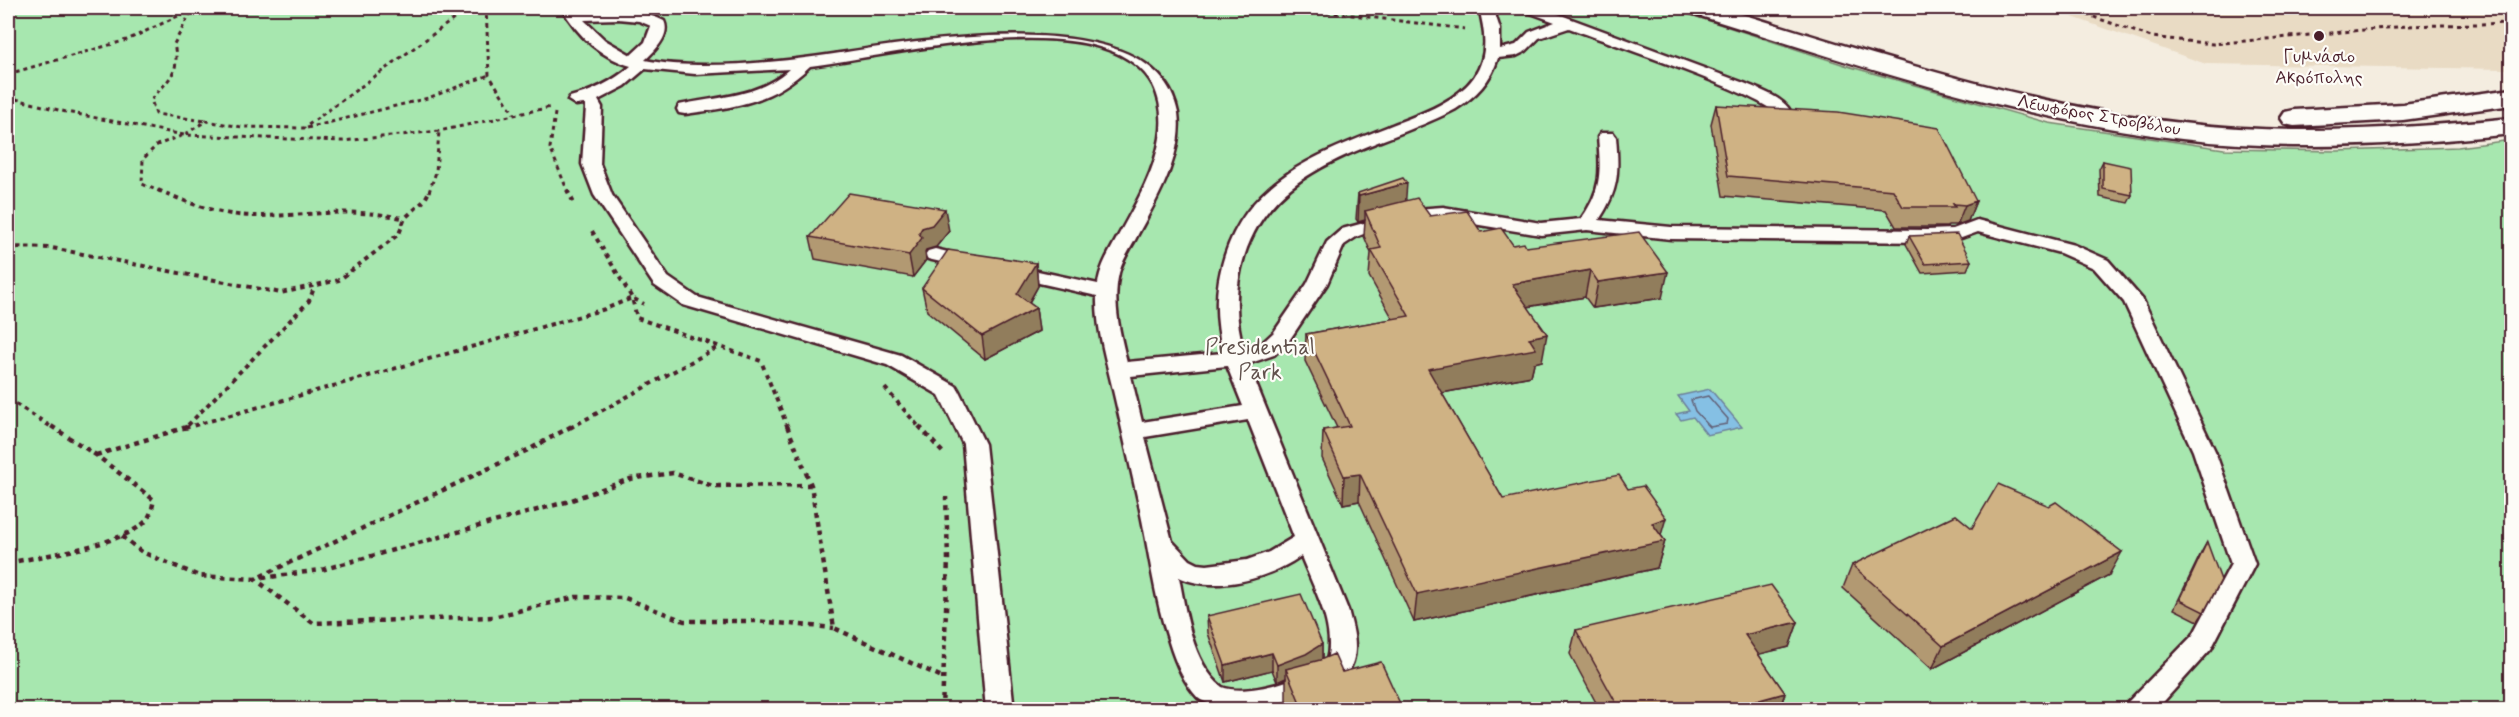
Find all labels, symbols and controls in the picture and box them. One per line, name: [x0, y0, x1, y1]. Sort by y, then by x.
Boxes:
marker: Γυμνάσιο Ακρόπολης: [2312, 29, 2326, 43]
place label: Γυμνάσιο Ακρόπολης: [2275, 45, 2363, 90]
street label: Λεωφόρος Στροβόλου: [2015, 90, 2182, 142]
park label: Presidential Park: [1205, 334, 1315, 387]

